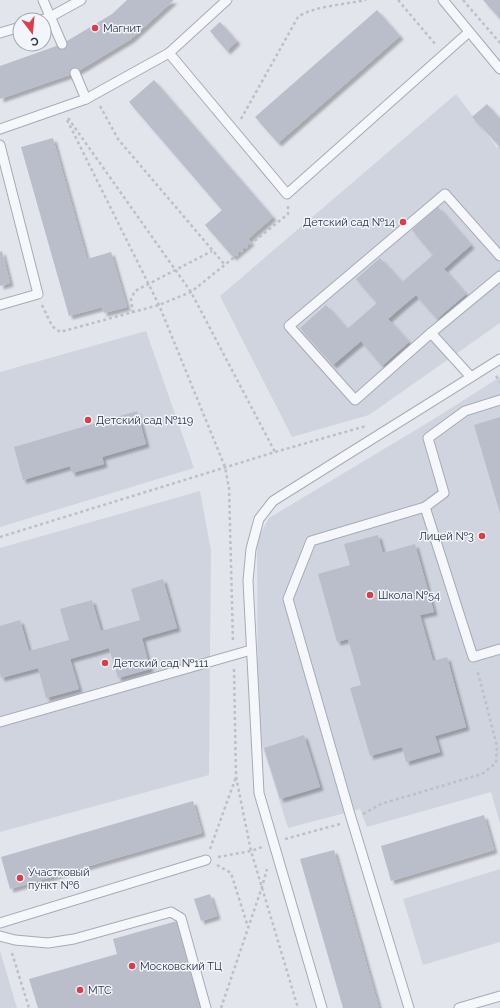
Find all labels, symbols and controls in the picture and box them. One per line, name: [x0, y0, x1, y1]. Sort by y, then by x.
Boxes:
north arrow: [12, 12, 52, 52]
place label: Магнит: [103, 22, 142, 35]
marker: Магнит: [90, 23, 100, 33]
text: С: [29, 34, 40, 49]
place label: Детский сад №14: [303, 216, 395, 229]
marker: Детский сад №14: [398, 217, 408, 227]
place label: Детский сад №119: [96, 414, 193, 427]
marker: Детский сад №119: [83, 415, 93, 425]
place label: Лицей №3: [419, 530, 474, 543]
marker: Лицей №3: [477, 531, 487, 541]
place label: Школа №54: [378, 589, 440, 602]
marker: Школа №54: [365, 590, 375, 600]
place label: Детский сад №111: [113, 657, 209, 670]
marker: Детский сад №111: [100, 658, 110, 668]
place label: Участковый пункт №6: [28, 866, 90, 892]
marker: Участковый пункт №6: [15, 873, 25, 883]
place label: Московский ТЦ: [140, 960, 222, 973]
marker: Московский ТЦ: [127, 961, 137, 971]
place label: МТС: [88, 984, 112, 997]
marker: МТС: [75, 985, 85, 995]

